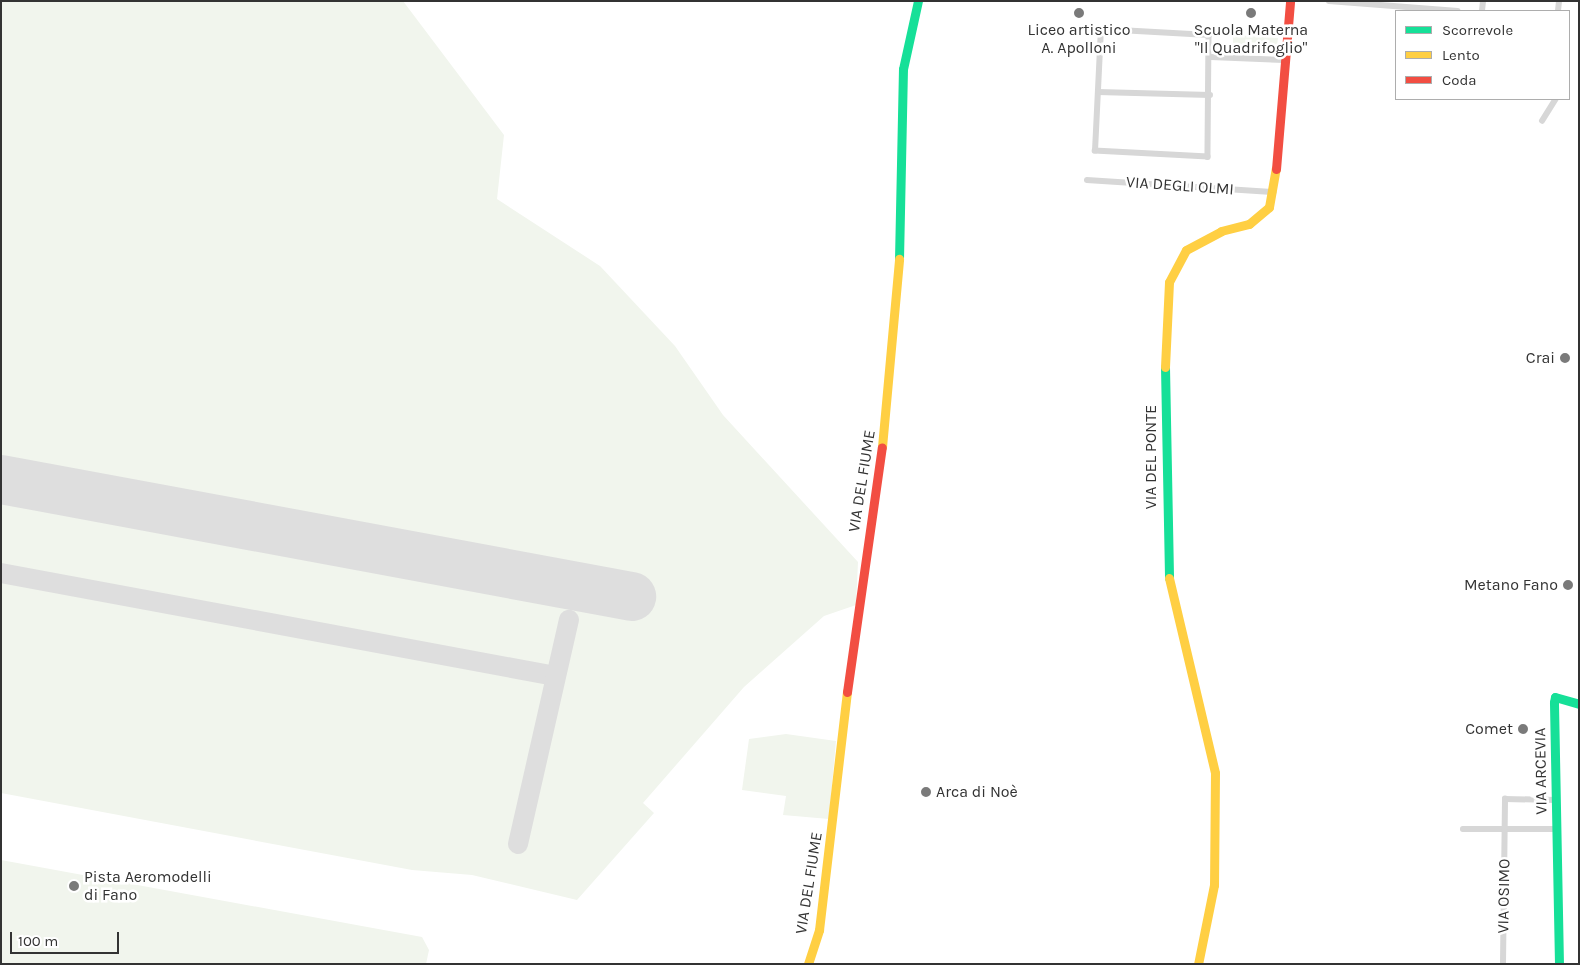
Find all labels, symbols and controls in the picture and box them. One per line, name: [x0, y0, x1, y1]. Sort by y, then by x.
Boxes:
marker: Liceo artistico A. Apolloni: [1073, 7, 1085, 19]
marker: Scuola Materna "Il Quadrifoglio": [1245, 7, 1257, 19]
legend: [1395, 10, 1570, 100]
place label: Liceo artistico A. Apolloni: [1028, 20, 1130, 58]
place label: Scuola Materna "Il Quadrifoglio": [1194, 20, 1308, 58]
text: Scorrevole: [1442, 21, 1513, 39]
text: Lento: [1442, 46, 1480, 64]
text: Coda: [1442, 71, 1477, 89]
street label: VIA DEGLI OLMI: [1125, 173, 1235, 199]
place label: Crai: [1526, 348, 1555, 368]
marker: Crai: [1559, 352, 1571, 364]
street label: VIA DEL PONTE: [1141, 405, 1161, 509]
street label: VIA DEL FIUME: [844, 429, 880, 533]
place label: Metano Fano: [1464, 575, 1558, 595]
marker: Metano Fano: [1562, 579, 1574, 591]
place label: Comet: [1465, 719, 1513, 739]
marker: Comet: [1517, 723, 1529, 735]
street label: VIA ARCEVIA: [1531, 727, 1551, 815]
place label: Arca di Noè: [936, 782, 1018, 802]
marker: Arca di Noè: [920, 786, 932, 798]
street label: VIA DEL FIUME: [791, 831, 827, 935]
street label: VIA OSIMO: [1494, 858, 1514, 934]
place label: Pista Aeromodelli di Fano: [84, 867, 212, 905]
marker: Pista Aeromodelli di Fano: [68, 880, 80, 892]
scale bar: [12, 922, 121, 954]
text: 100 m: [18, 932, 58, 950]

